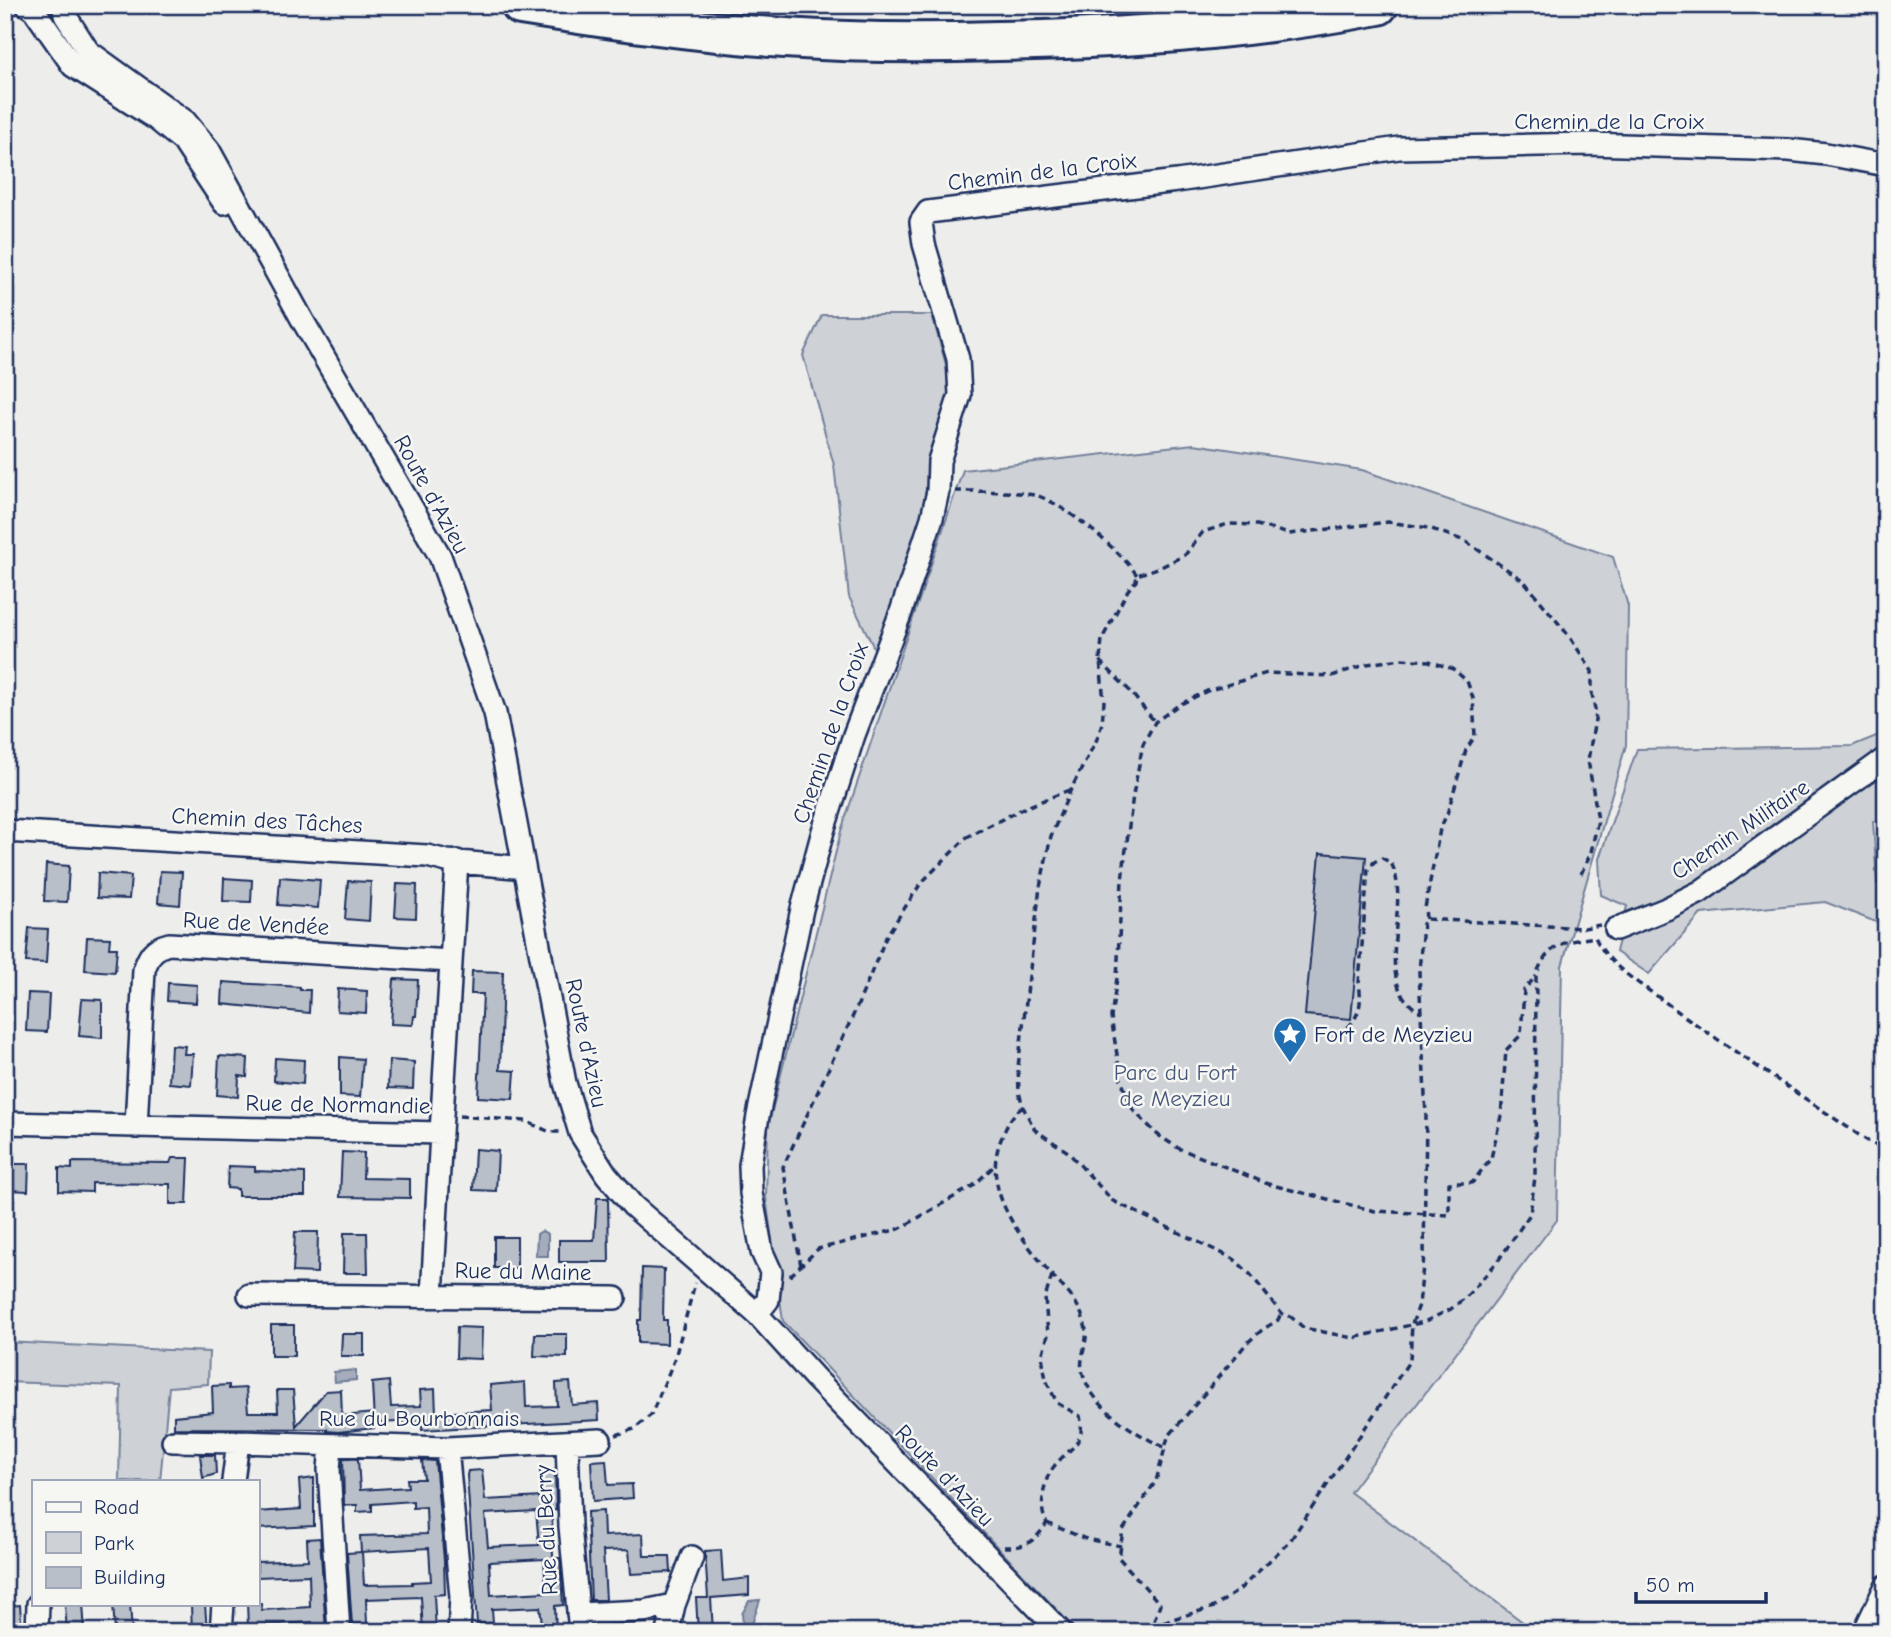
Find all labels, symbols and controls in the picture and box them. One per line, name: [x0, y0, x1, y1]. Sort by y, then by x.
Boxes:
street label: Chemin de la Croix: [1514, 108, 1704, 135]
street label: Chemin de la Croix: [946, 147, 1138, 196]
street label: Route d'Azieu: [388, 430, 475, 558]
street label: Chemin de la Croix: [787, 639, 874, 827]
street label: Chemin Militaire: [1666, 773, 1814, 886]
street label: Chemin des Tâches: [171, 802, 363, 839]
street label: Rue de Vendée: [182, 906, 330, 941]
street label: Route d'Azieu: [560, 976, 613, 1110]
place icon: Fort de Meyzieu: [1271, 1015, 1309, 1064]
place label: Fort de Meyzieu: [1314, 1021, 1472, 1048]
park label: Parc du Fort de Meyzieu: [1114, 1059, 1238, 1112]
street label: Rue de Normandie: [245, 1089, 431, 1120]
street label: Rue du Maine: [454, 1257, 592, 1286]
street label: Rue du Bourbonnais: [319, 1405, 519, 1432]
street label: Route d'Azieu: [889, 1419, 1000, 1532]
street label: Rue du Berry: [530, 1463, 563, 1596]
legend: [32, 1480, 259, 1606]
text: Road: [94, 1495, 139, 1519]
text: Park: [94, 1531, 134, 1555]
scale bar: [1636, 1560, 1765, 1604]
text: Building: [94, 1565, 166, 1589]
text: 50 m: [1646, 1573, 1695, 1597]

